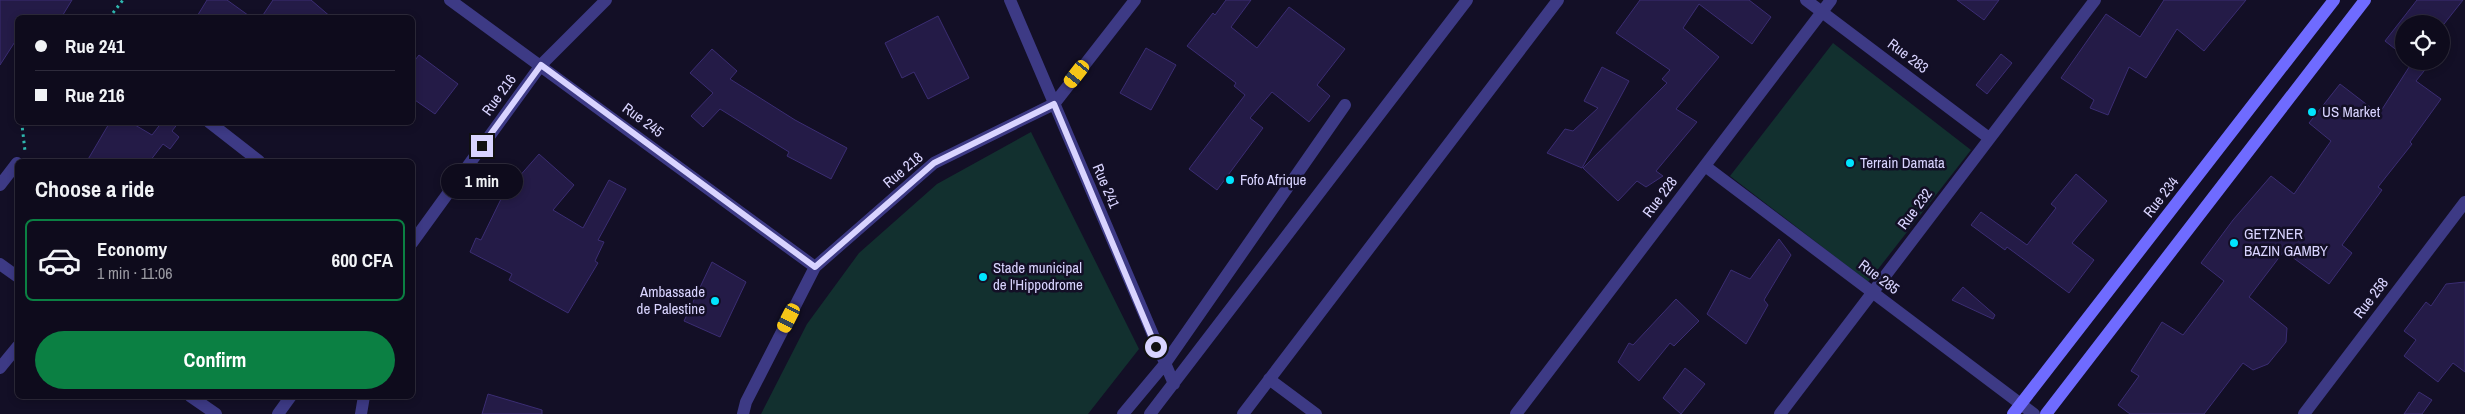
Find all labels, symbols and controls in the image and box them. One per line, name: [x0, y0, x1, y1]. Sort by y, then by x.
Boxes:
map controls: [2395, 15, 2450, 70]
button: locate: [2395, 15, 2450, 70]
text: Rue 241: [65, 33, 125, 59]
street label: Rue 283: [1883, 33, 1933, 78]
car: [1061, 58, 1092, 90]
street label: Rue 216: [476, 70, 521, 120]
text: Rue 216: [65, 82, 125, 108]
street label: Rue 245: [618, 97, 668, 142]
place label: US Market: [2322, 101, 2381, 122]
marker: US Market: [2306, 106, 2318, 118]
route end: [471, 135, 493, 157]
street label: Rue 218: [878, 147, 927, 193]
place label: Terrain Damata: [1860, 152, 1945, 173]
marker: Terrain Damata: [1844, 157, 1856, 169]
street label: Rue 241: [1088, 160, 1125, 211]
callout: 1 min: [441, 164, 523, 198]
place label: Fofo Afrique: [1240, 169, 1307, 190]
text: 1 min: [465, 170, 499, 192]
street label: Rue 228: [1637, 172, 1682, 222]
street label: Rue 234: [2138, 172, 2183, 221]
text: Choose a ride: [35, 174, 154, 204]
marker: Fofo Afrique: [1224, 174, 1236, 186]
street label: Rue 232: [1892, 184, 1937, 234]
place label: GETZNER BAZIN GAMBY: [2244, 223, 2329, 261]
text: Economy: [97, 236, 167, 262]
marker: GETZNER BAZIN GAMBY: [2228, 237, 2240, 249]
icon: car: [37, 238, 82, 283]
text: 600 CFA: [332, 247, 393, 273]
street label: Rue 285: [1854, 254, 1904, 299]
place label: Stade municipal de l'Hippodrome: [993, 257, 1083, 295]
text: 1 min · 11:06: [97, 262, 173, 284]
marker: Stade municipal de l'Hippodrome: [977, 271, 989, 283]
street label: Rue 258: [2348, 273, 2393, 323]
place label: Ambassade de Palestine: [637, 281, 705, 319]
marker: Ambassade de Palestine: [709, 295, 721, 307]
car: [775, 301, 802, 335]
button: Confirm: [35, 331, 395, 389]
route start: [1145, 336, 1167, 358]

